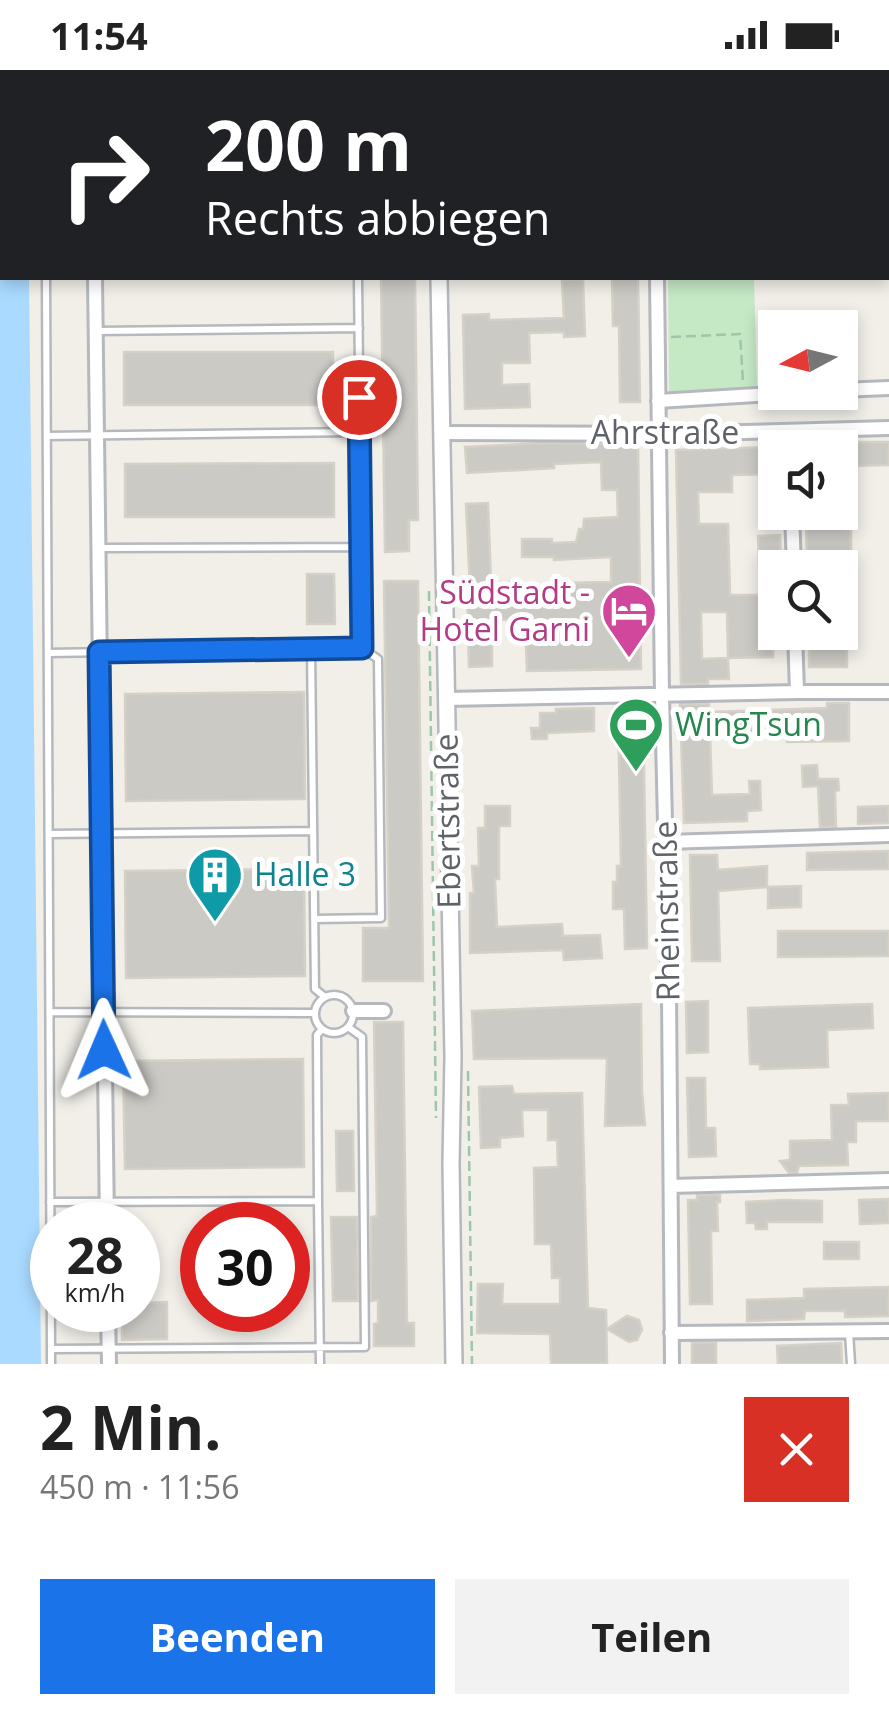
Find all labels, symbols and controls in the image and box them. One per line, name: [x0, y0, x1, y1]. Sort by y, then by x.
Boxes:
text: 11:54: [50, 9, 148, 61]
text: 200 m: [205, 96, 412, 192]
icon: right: [40, 110, 170, 240]
text: Rechts abbiegen: [205, 187, 550, 248]
north arrow: [758, 310, 858, 410]
map controls: [758, 310, 858, 650]
pin: [317, 355, 402, 440]
icon: arrive: [332, 370, 387, 425]
street label: Ahrstraße: [591, 410, 739, 453]
button: sound: [758, 430, 858, 530]
button: search: [758, 550, 858, 650]
place label: Südstadt - Hotel Garni: [420, 570, 590, 650]
hotel icon: Südstadt - Hotel Garni: [599, 581, 659, 660]
sports icon: WingTsun: [606, 695, 666, 774]
place label: WingTsun: [675, 702, 822, 745]
street label: Ebertstraße: [423, 733, 470, 909]
street label: Rheinstraße: [642, 820, 689, 1002]
building icon: Halle 3: [185, 845, 245, 924]
place label: Halle 3: [254, 852, 356, 895]
position arrow: [52, 998, 156, 1102]
speed limit sign: 30: [180, 1202, 310, 1332]
text: 28: [66, 1221, 124, 1289]
text: km/h: [65, 1275, 125, 1309]
text: 2 Min.: [40, 1386, 221, 1468]
button: close: [744, 1397, 849, 1502]
text: 450 m · 11:56: [40, 1465, 239, 1508]
button: Beenden: [40, 1579, 435, 1694]
button: Teilen: [455, 1579, 849, 1694]

